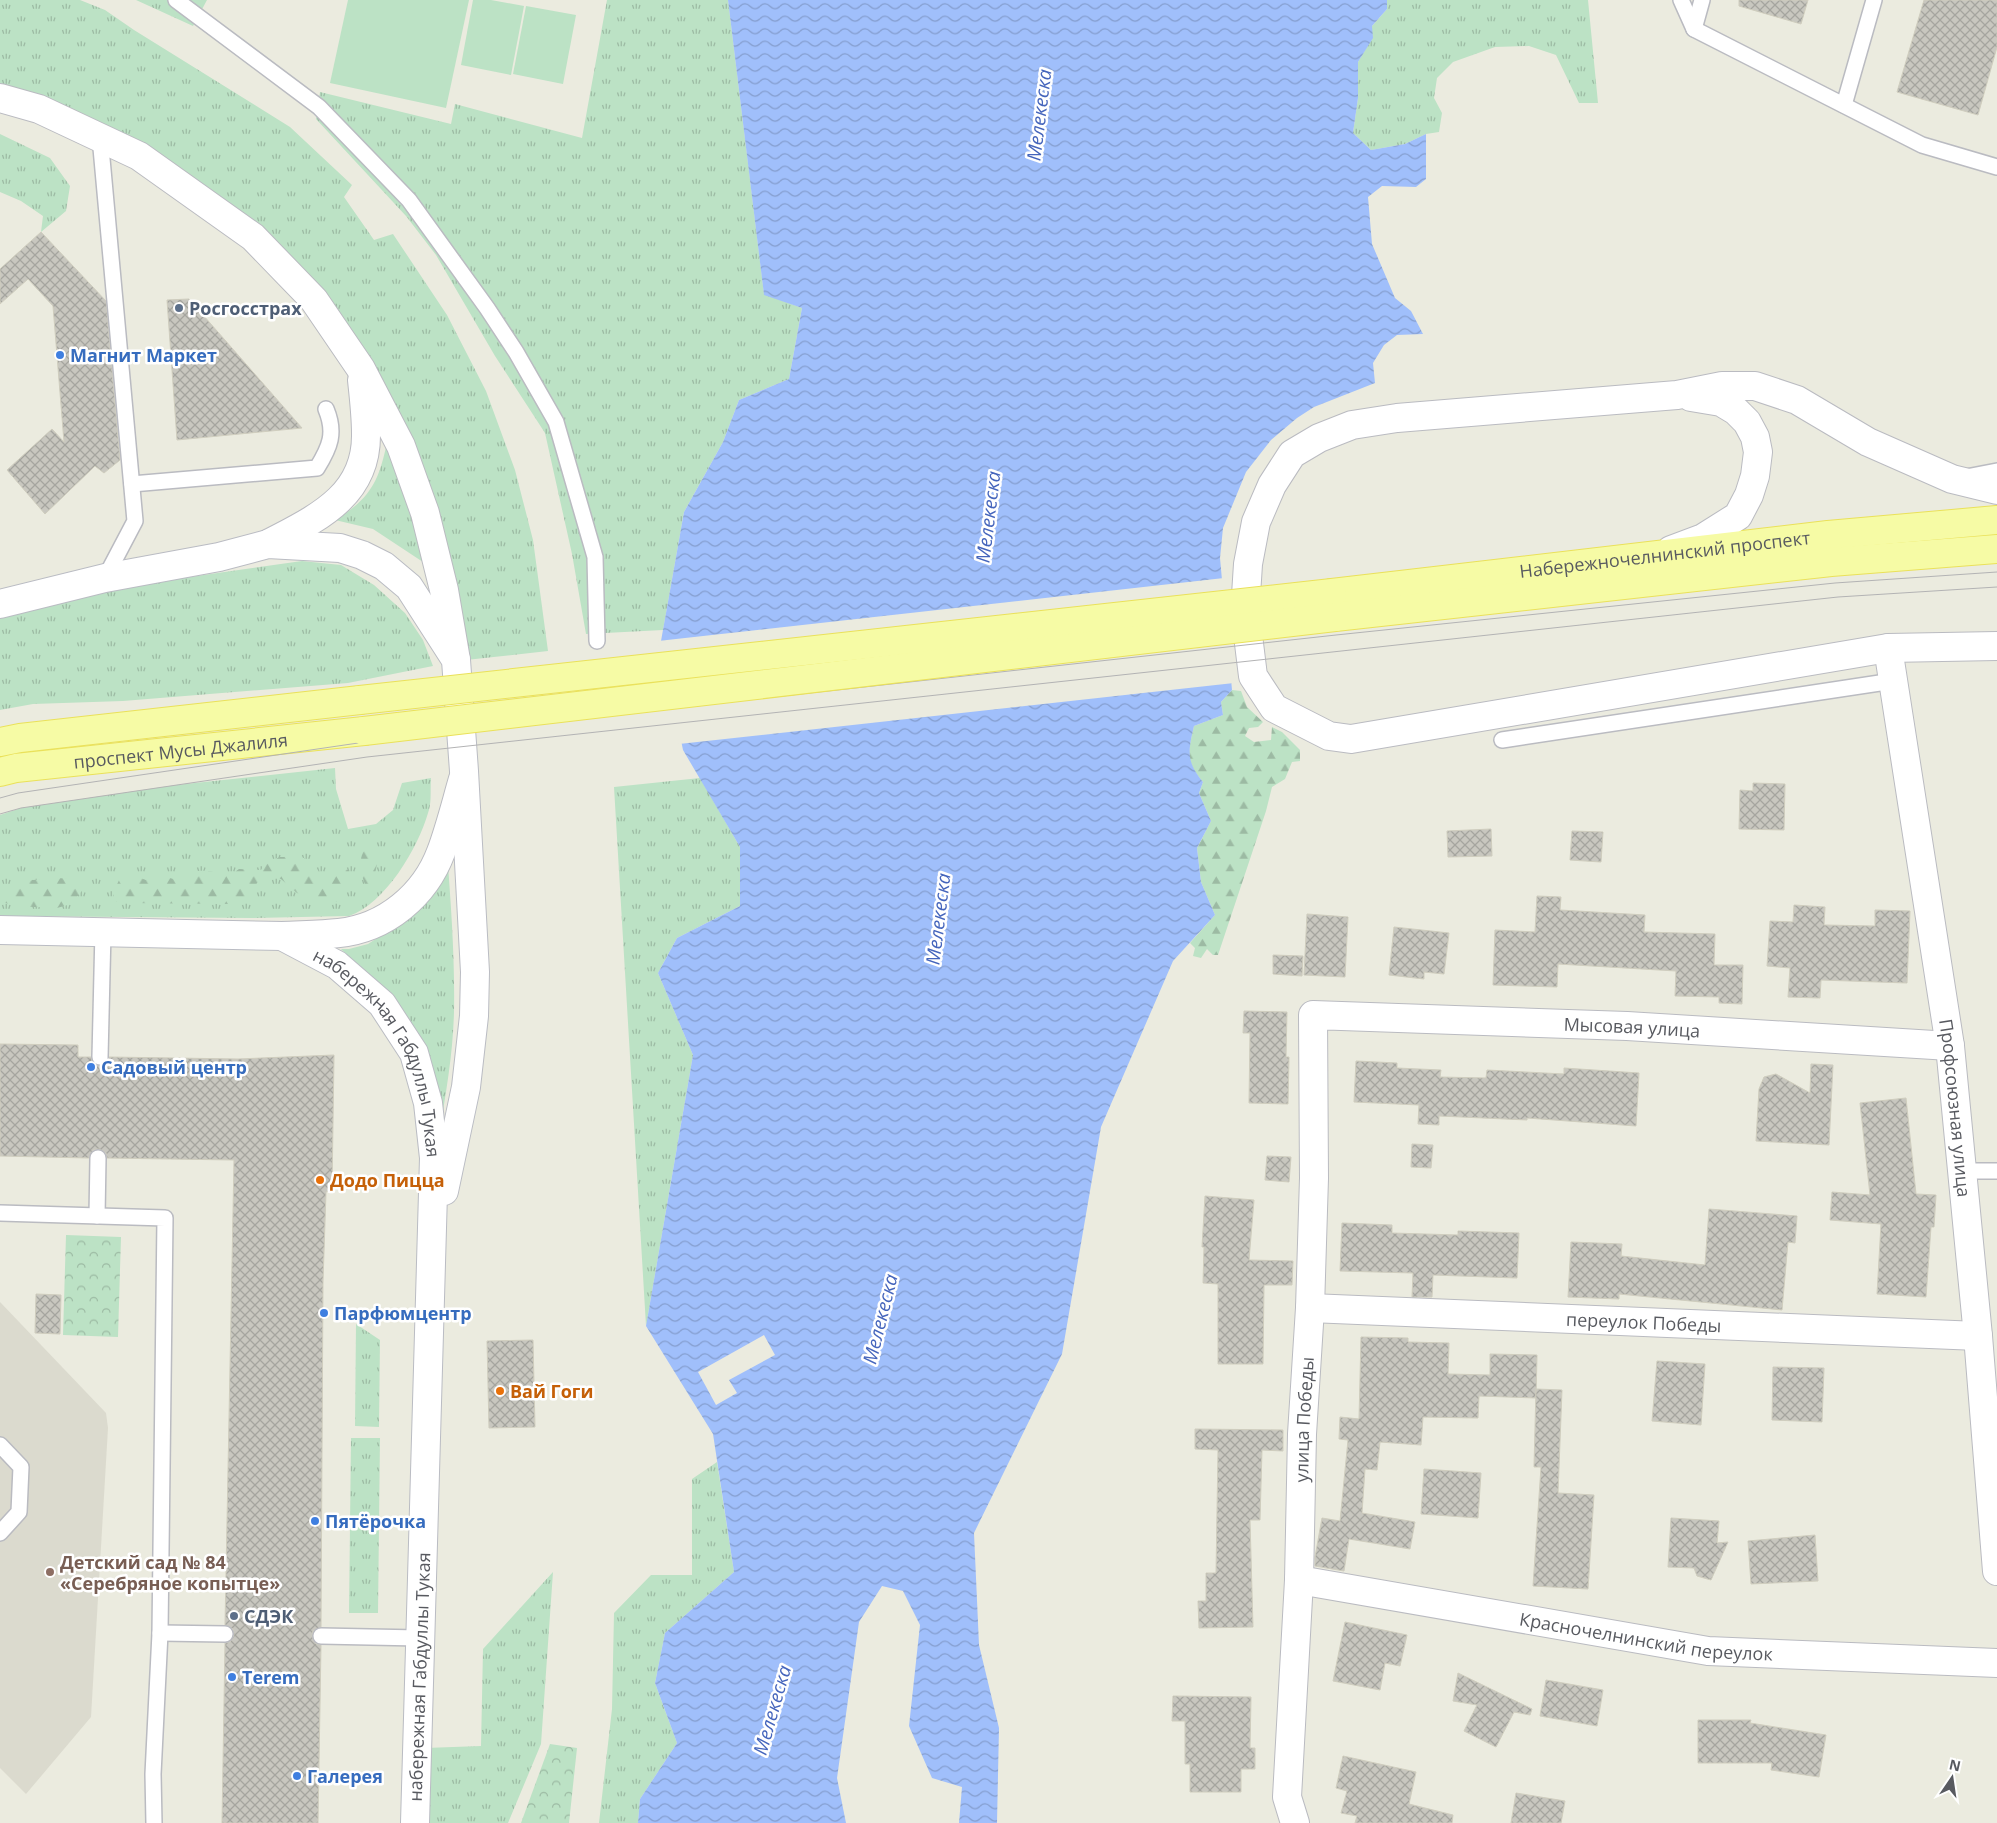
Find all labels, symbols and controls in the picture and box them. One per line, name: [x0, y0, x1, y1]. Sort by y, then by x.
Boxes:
water label: Мелекеска: [1020, 67, 1058, 162]
place label: Росгосстрах: [189, 296, 302, 320]
marker: Росгосстрах: [173, 302, 185, 314]
place label: Магнит Маркет: [70, 343, 217, 367]
marker: Магнит Маркет: [54, 349, 66, 361]
water label: Мелекеска: [969, 469, 1007, 564]
street label: Набережночелнинский проспект: [1518, 525, 1812, 583]
street label: проспект Мусы Джалиля: [72, 727, 289, 774]
water label: Мелекеска: [919, 871, 957, 966]
street label: набережная Габдуллы Тукая: [309, 943, 446, 1159]
street label: Мысовая улица: [1563, 1012, 1701, 1043]
street label: Профсоюзная улица: [1934, 1017, 1977, 1198]
place label: Садовый центр: [101, 1055, 247, 1079]
marker: Садовый центр: [85, 1061, 97, 1073]
place label: Додо Пицца: [330, 1168, 445, 1192]
marker: Додо Пицца: [314, 1174, 326, 1186]
water label: Мелекеска: [856, 1271, 904, 1367]
place label: Парфюмцентр: [334, 1301, 472, 1325]
marker: Парфюмцентр: [318, 1307, 330, 1319]
street label: переулок Победы: [1566, 1307, 1722, 1337]
street label: улица Победы: [1289, 1356, 1319, 1483]
place label: Вай Гоги: [510, 1379, 593, 1403]
marker: Вай Гоги: [494, 1385, 506, 1397]
place label: Пятёрочка: [325, 1509, 426, 1533]
marker: Пятёрочка: [309, 1515, 321, 1527]
place label: Детский сад № 84 «Серебряное копытце»: [60, 1550, 280, 1595]
street label: набережная Габдуллы Тукая: [403, 1552, 435, 1802]
marker: Детский сад № 84 «Серебряное копытце»: [44, 1566, 56, 1578]
place label: СДЭК: [244, 1604, 294, 1628]
street label: Красночелнинский переулок: [1518, 1606, 1774, 1666]
marker: СДЭК: [228, 1610, 240, 1622]
water label: Мелекеска: [747, 1662, 797, 1758]
place label: Terem: [242, 1665, 300, 1689]
marker: Terem: [226, 1671, 238, 1683]
north arrow: [1927, 1753, 1977, 1803]
text: N: [1947, 1754, 1963, 1775]
place label: Галерея: [307, 1764, 383, 1788]
marker: Галерея: [291, 1770, 303, 1782]

